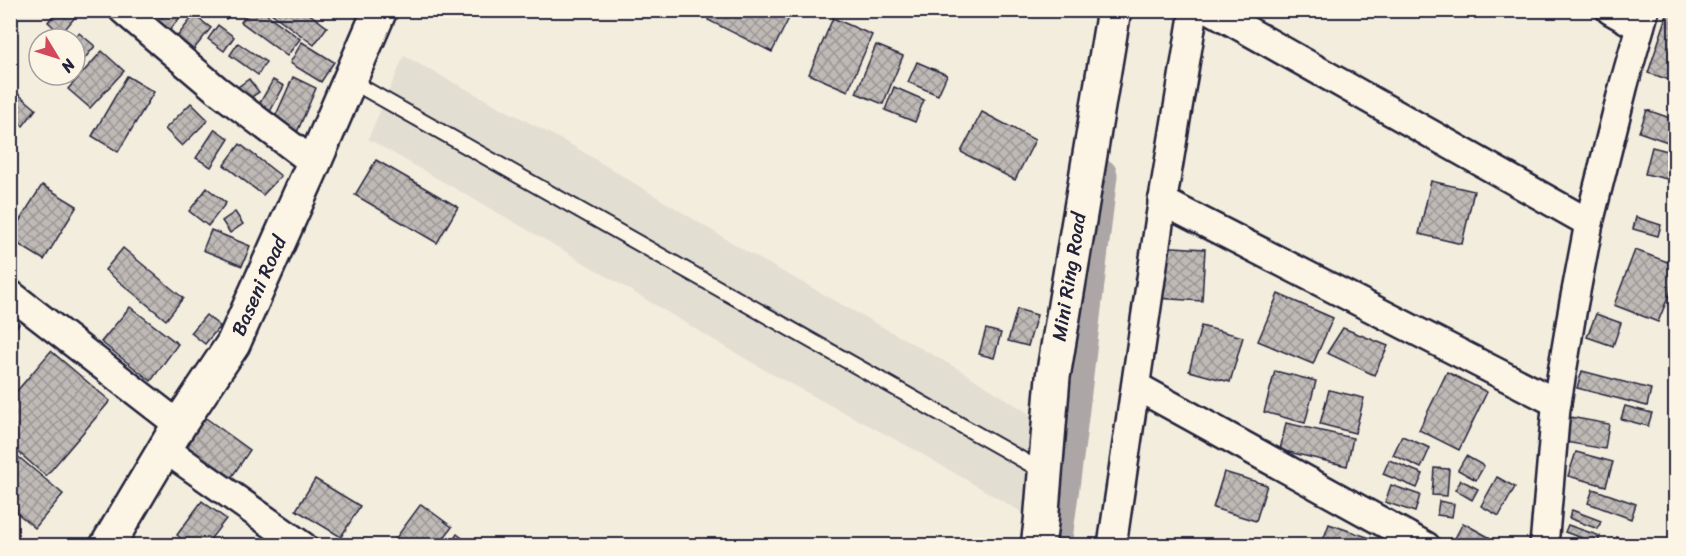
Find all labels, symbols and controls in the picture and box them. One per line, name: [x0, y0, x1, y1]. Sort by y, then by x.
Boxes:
north arrow: [27, 27, 87, 87]
text: N: [53, 52, 84, 80]
street label: Mini Ring Road: [1042, 209, 1097, 344]
street label: Baseni Road: [221, 229, 297, 342]

